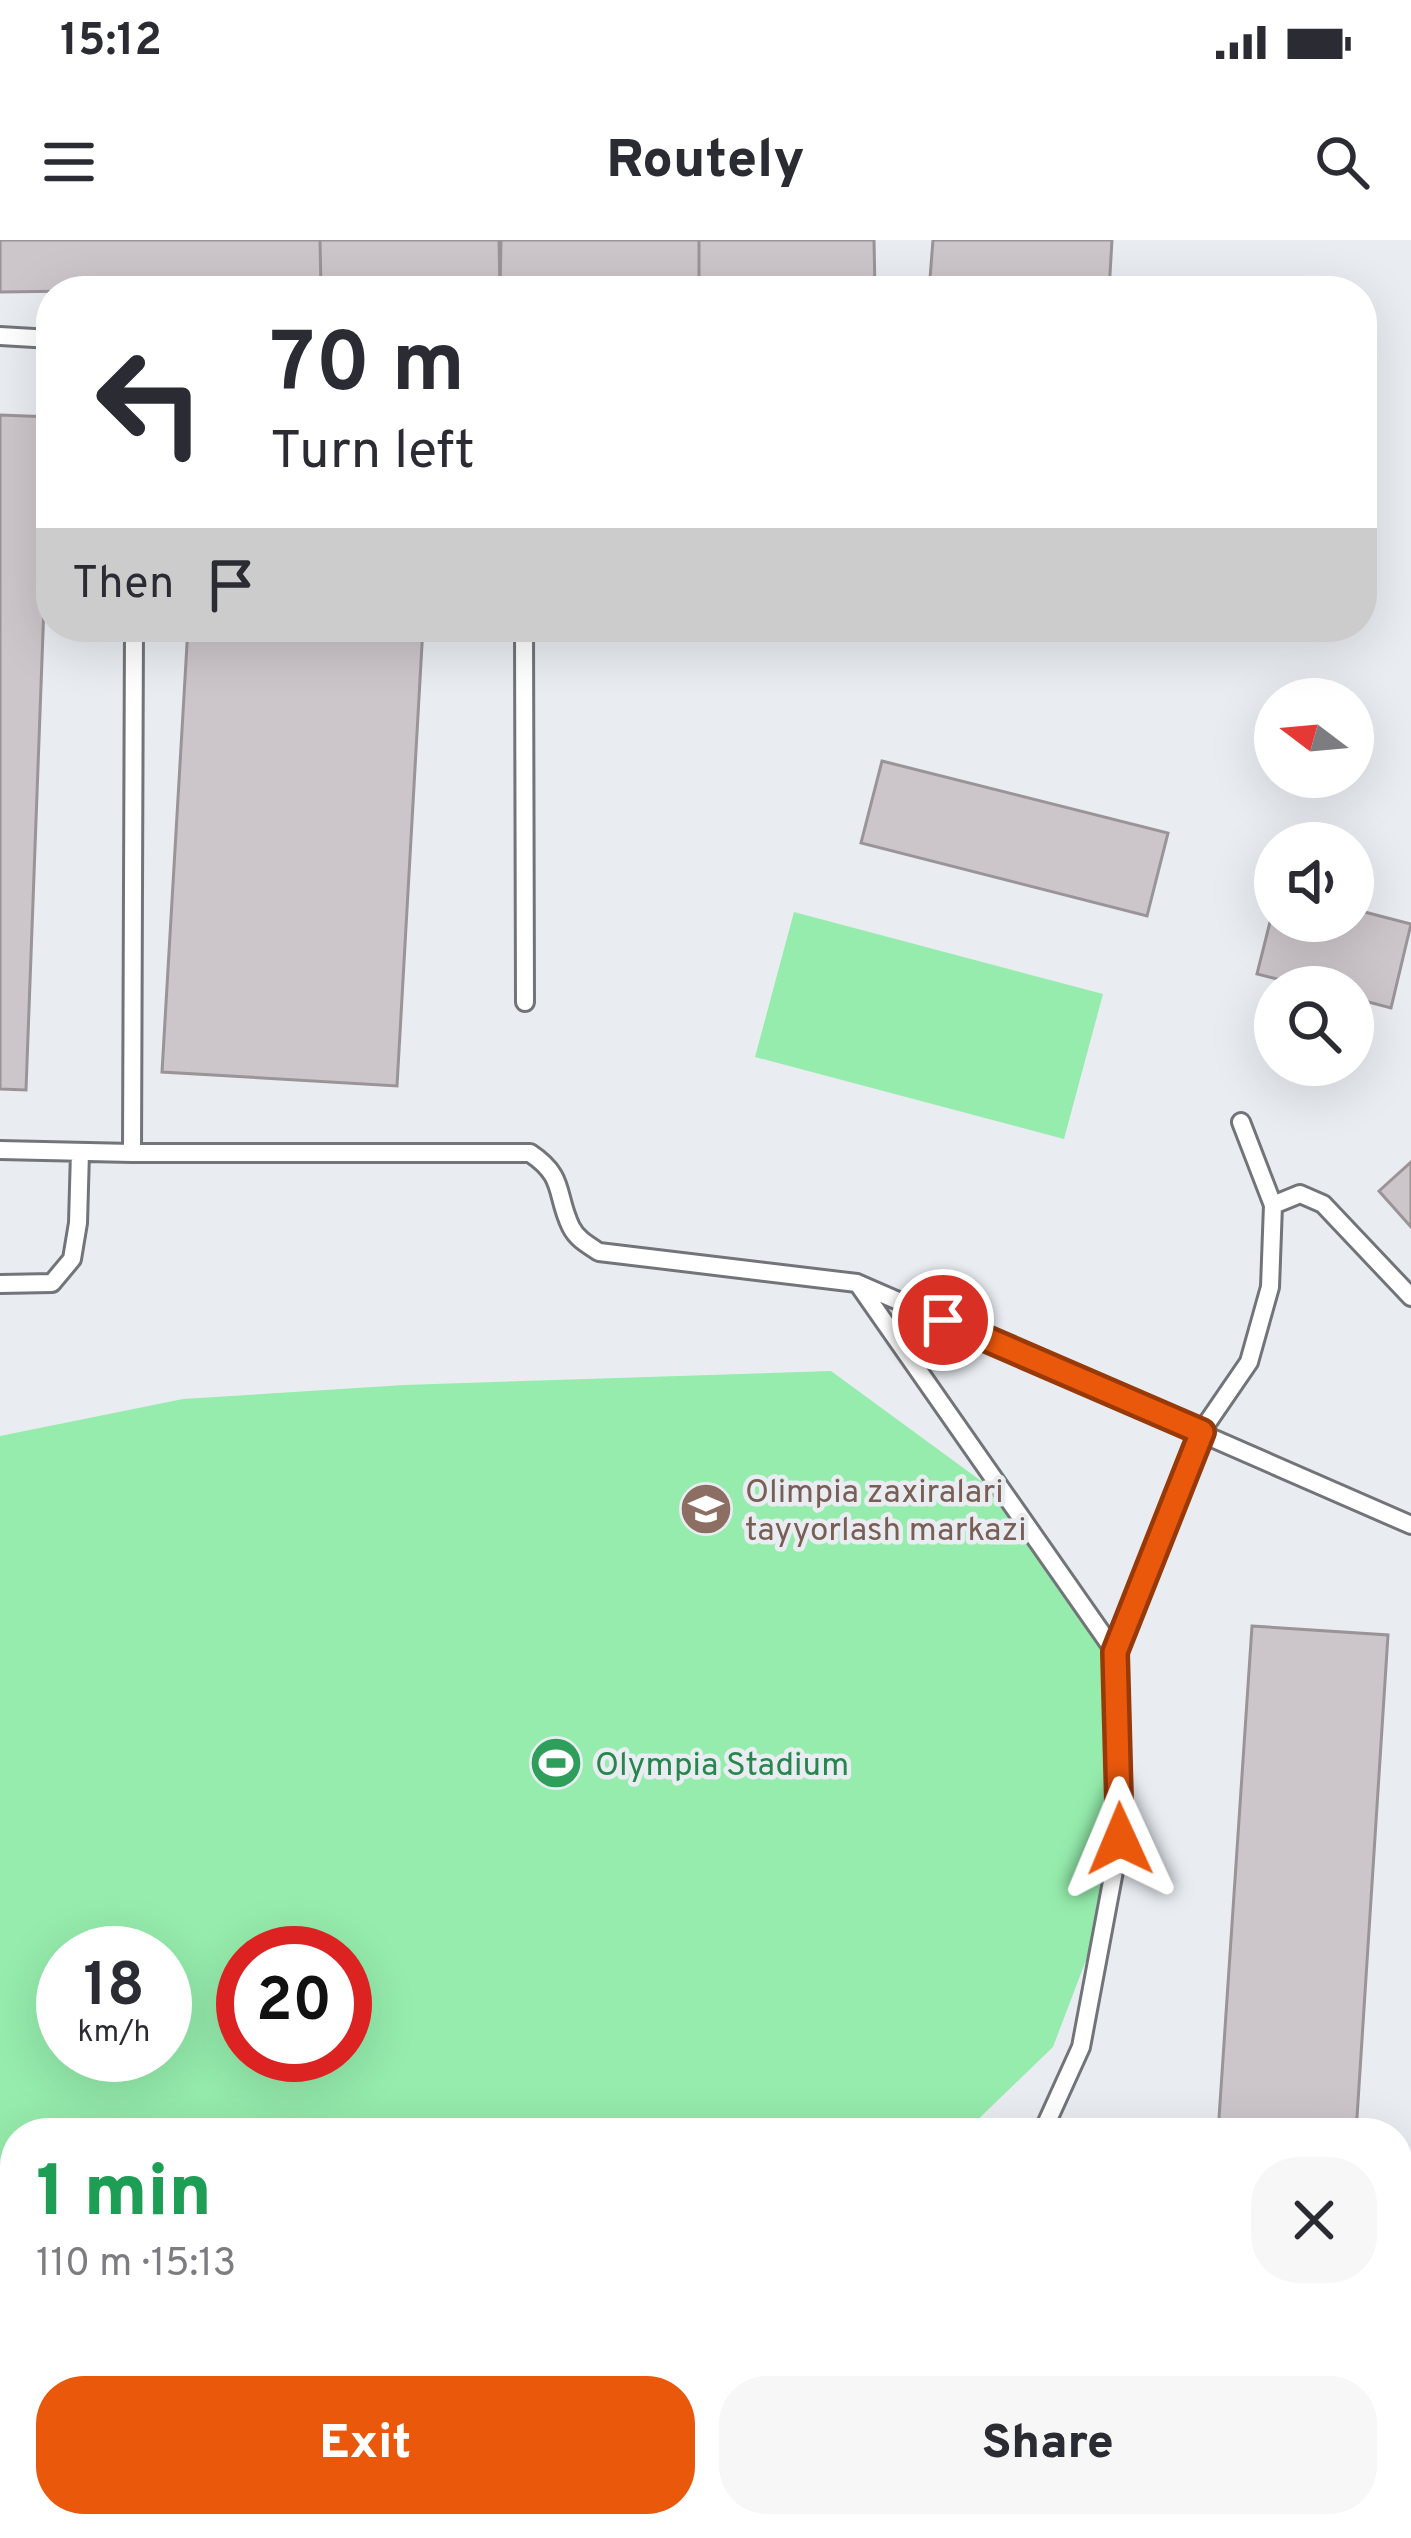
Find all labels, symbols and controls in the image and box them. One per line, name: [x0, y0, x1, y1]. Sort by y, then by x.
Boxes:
text: 15:12: [60, 14, 162, 71]
text: Routely: [606, 128, 805, 197]
icon: menu: [36, 129, 102, 195]
icon: search: [1309, 129, 1375, 195]
text: 70 m: [270, 315, 465, 421]
icon: left: [72, 324, 228, 480]
text: Turn left: [270, 419, 475, 488]
icon: arrive: [198, 552, 264, 618]
text: Then: [72, 557, 174, 614]
north arrow: [1254, 678, 1374, 798]
map controls: [1254, 678, 1374, 1086]
button: sound: [1254, 822, 1374, 942]
button: search: [1254, 966, 1374, 1086]
pin: [892, 1269, 994, 1371]
icon: arrive: [910, 1287, 976, 1353]
place label: Olimpia zaxiralari tayyorlash markazi: [745, 1473, 1027, 1553]
school or university icon: Olimpia zaxiralari tayyorlash markazi: [678, 1481, 734, 1537]
sports icon: Olympia Stadium: [528, 1735, 584, 1791]
place label: Olympia Stadium: [595, 1746, 849, 1788]
position arrow: [1057, 1776, 1183, 1902]
speed limit sign: 20: [216, 1926, 372, 2082]
text: 18: [83, 1951, 145, 2027]
text: km/h: [78, 2015, 150, 2052]
text: 1 min: [36, 2150, 212, 2242]
button: close: [1251, 2157, 1377, 2283]
text: 110 m · 15:13: [36, 2241, 236, 2290]
button: Exit: [36, 2376, 695, 2514]
button: Share: [719, 2376, 1377, 2514]

